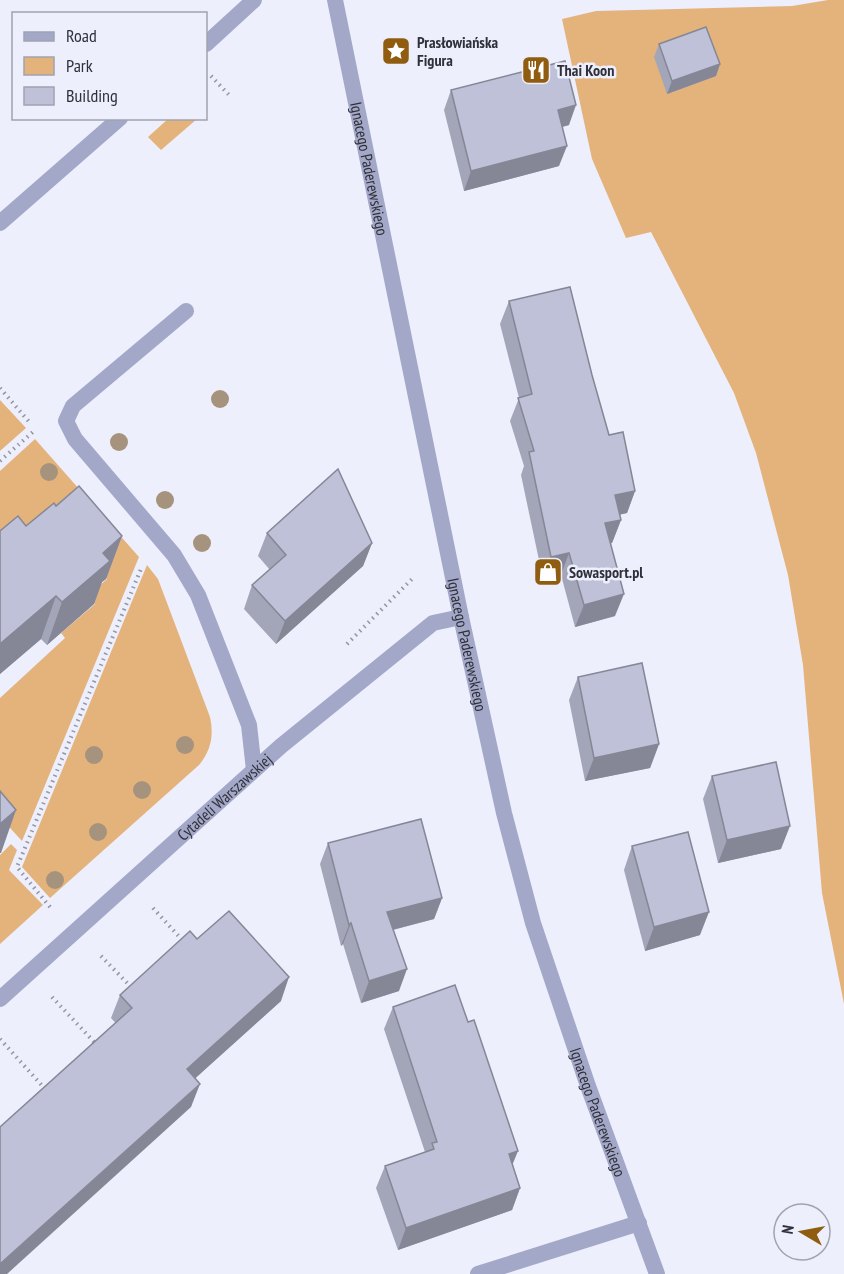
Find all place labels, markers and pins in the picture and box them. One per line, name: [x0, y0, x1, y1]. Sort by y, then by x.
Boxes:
place label: Prasłowiańska Figura: [417, 32, 499, 70]
place icon: Prasłowiańska Figura: [380, 35, 412, 67]
restaurant icon: Thai Koon: [520, 54, 552, 86]
place label: Thai Koon: [557, 60, 614, 80]
shop icon: Sowasport.pl: [532, 556, 564, 588]
place label: Sowasport.pl: [569, 562, 643, 582]

